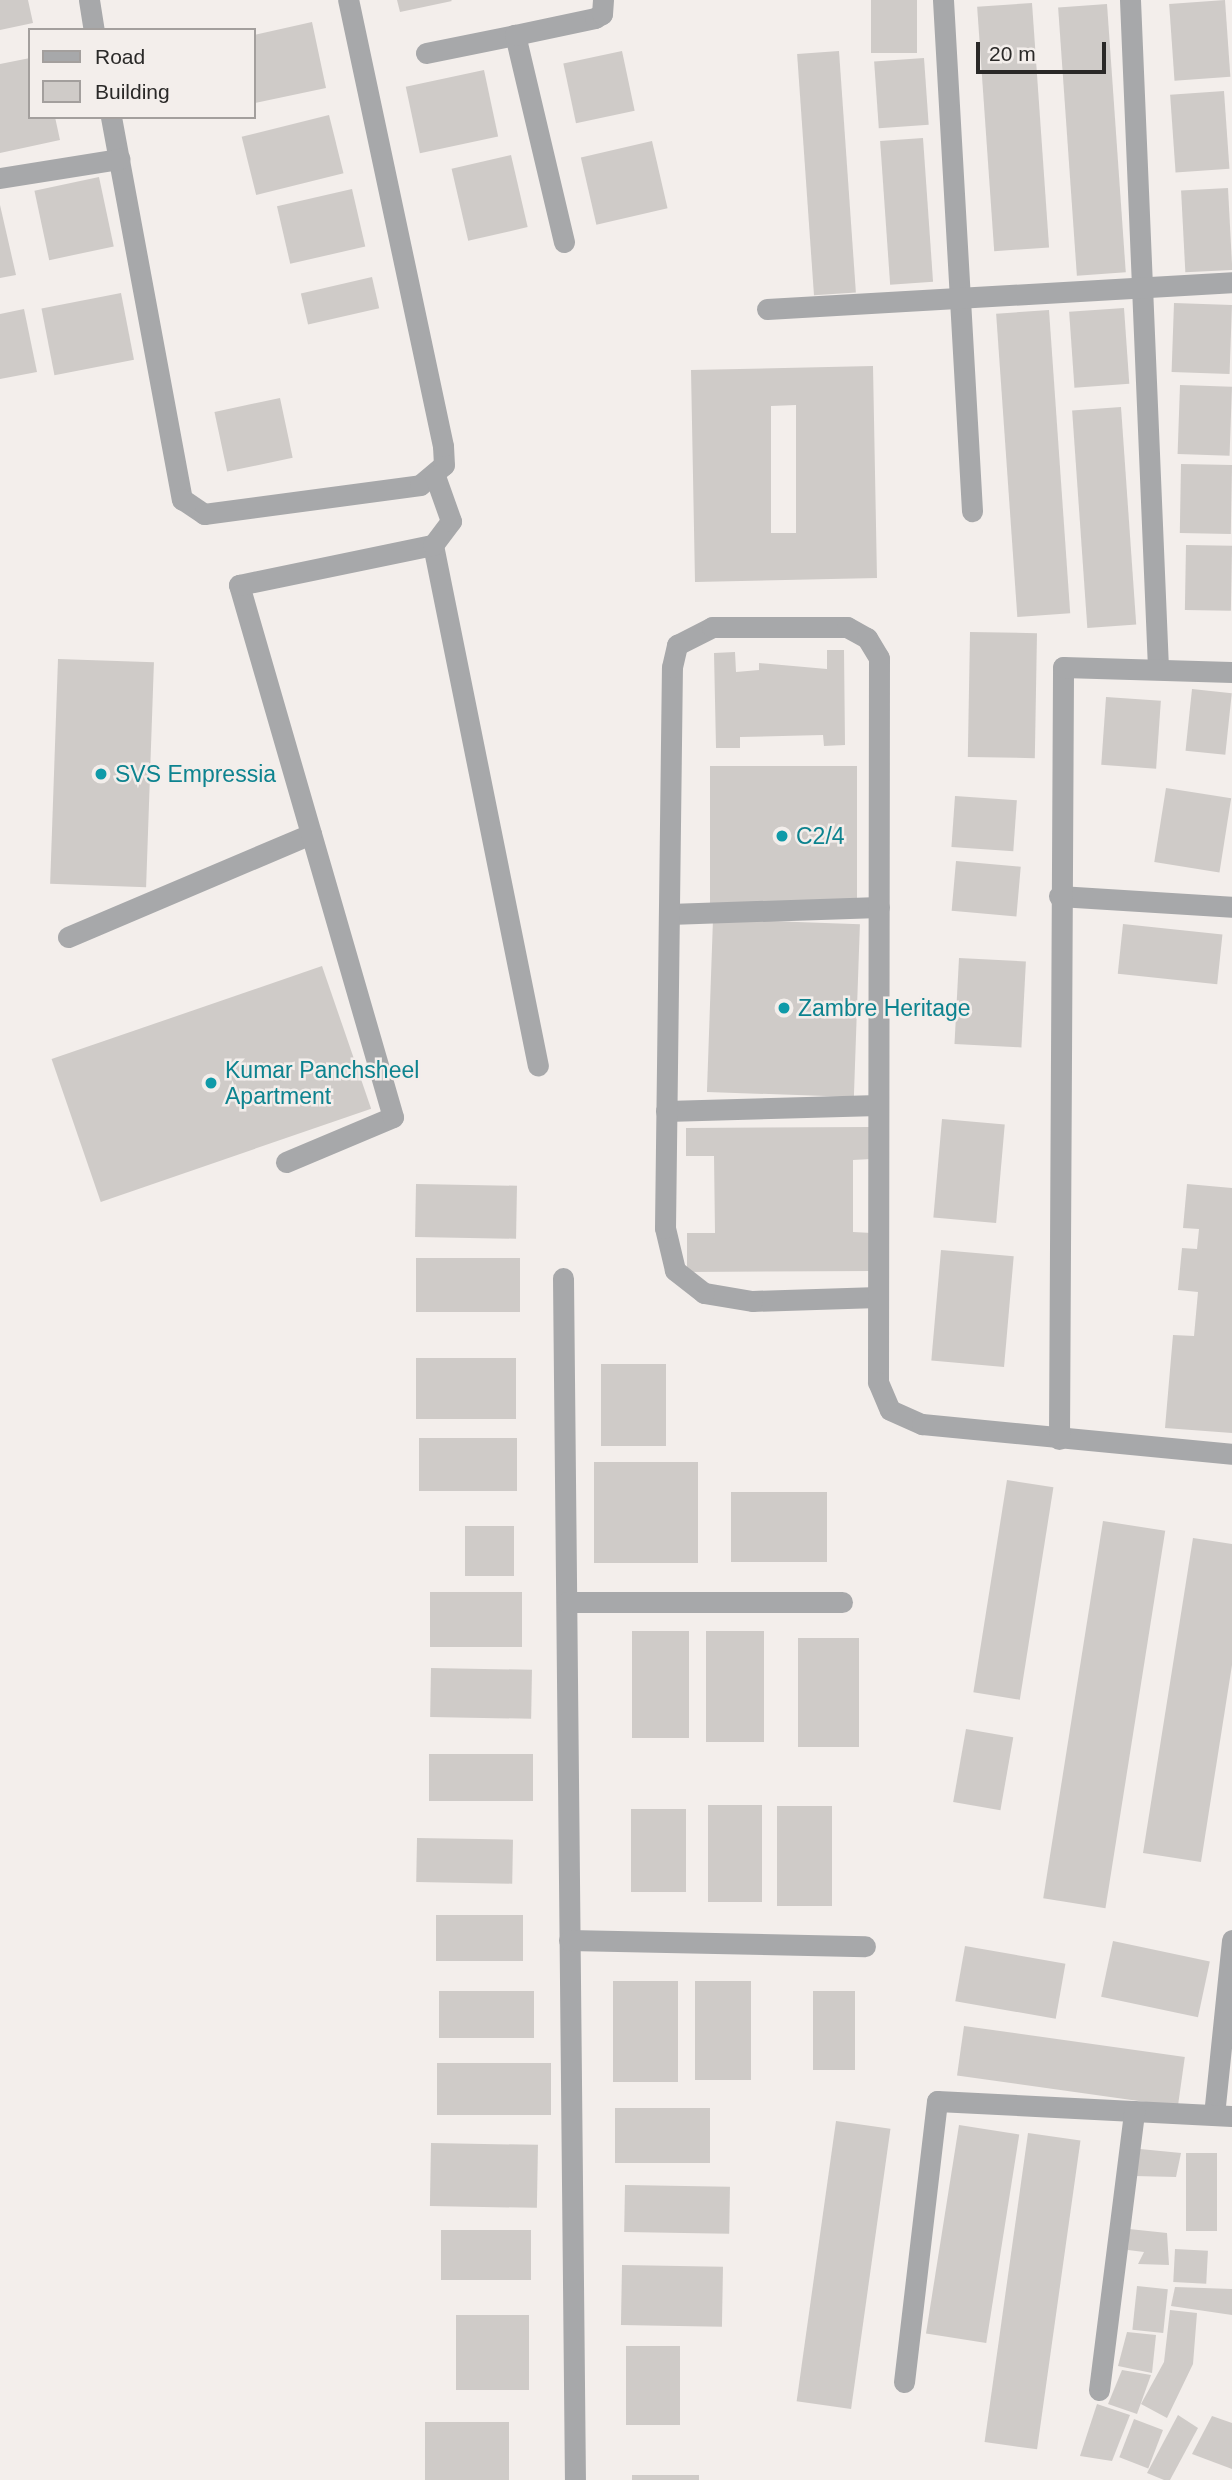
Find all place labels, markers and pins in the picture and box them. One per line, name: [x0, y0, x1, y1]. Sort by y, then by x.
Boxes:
place label: SVS Empressia: [115, 760, 276, 788]
marker: SVS Empressia: [93, 766, 109, 782]
place label: C2/4: [796, 822, 845, 850]
marker: C2/4: [774, 828, 790, 844]
place label: Zambre Heritage: [798, 994, 971, 1022]
marker: Zambre Heritage: [776, 1000, 792, 1016]
place label: Kumar Panchsheel Apartment: [225, 1056, 419, 1110]
marker: Kumar Panchsheel Apartment: [203, 1075, 219, 1091]

